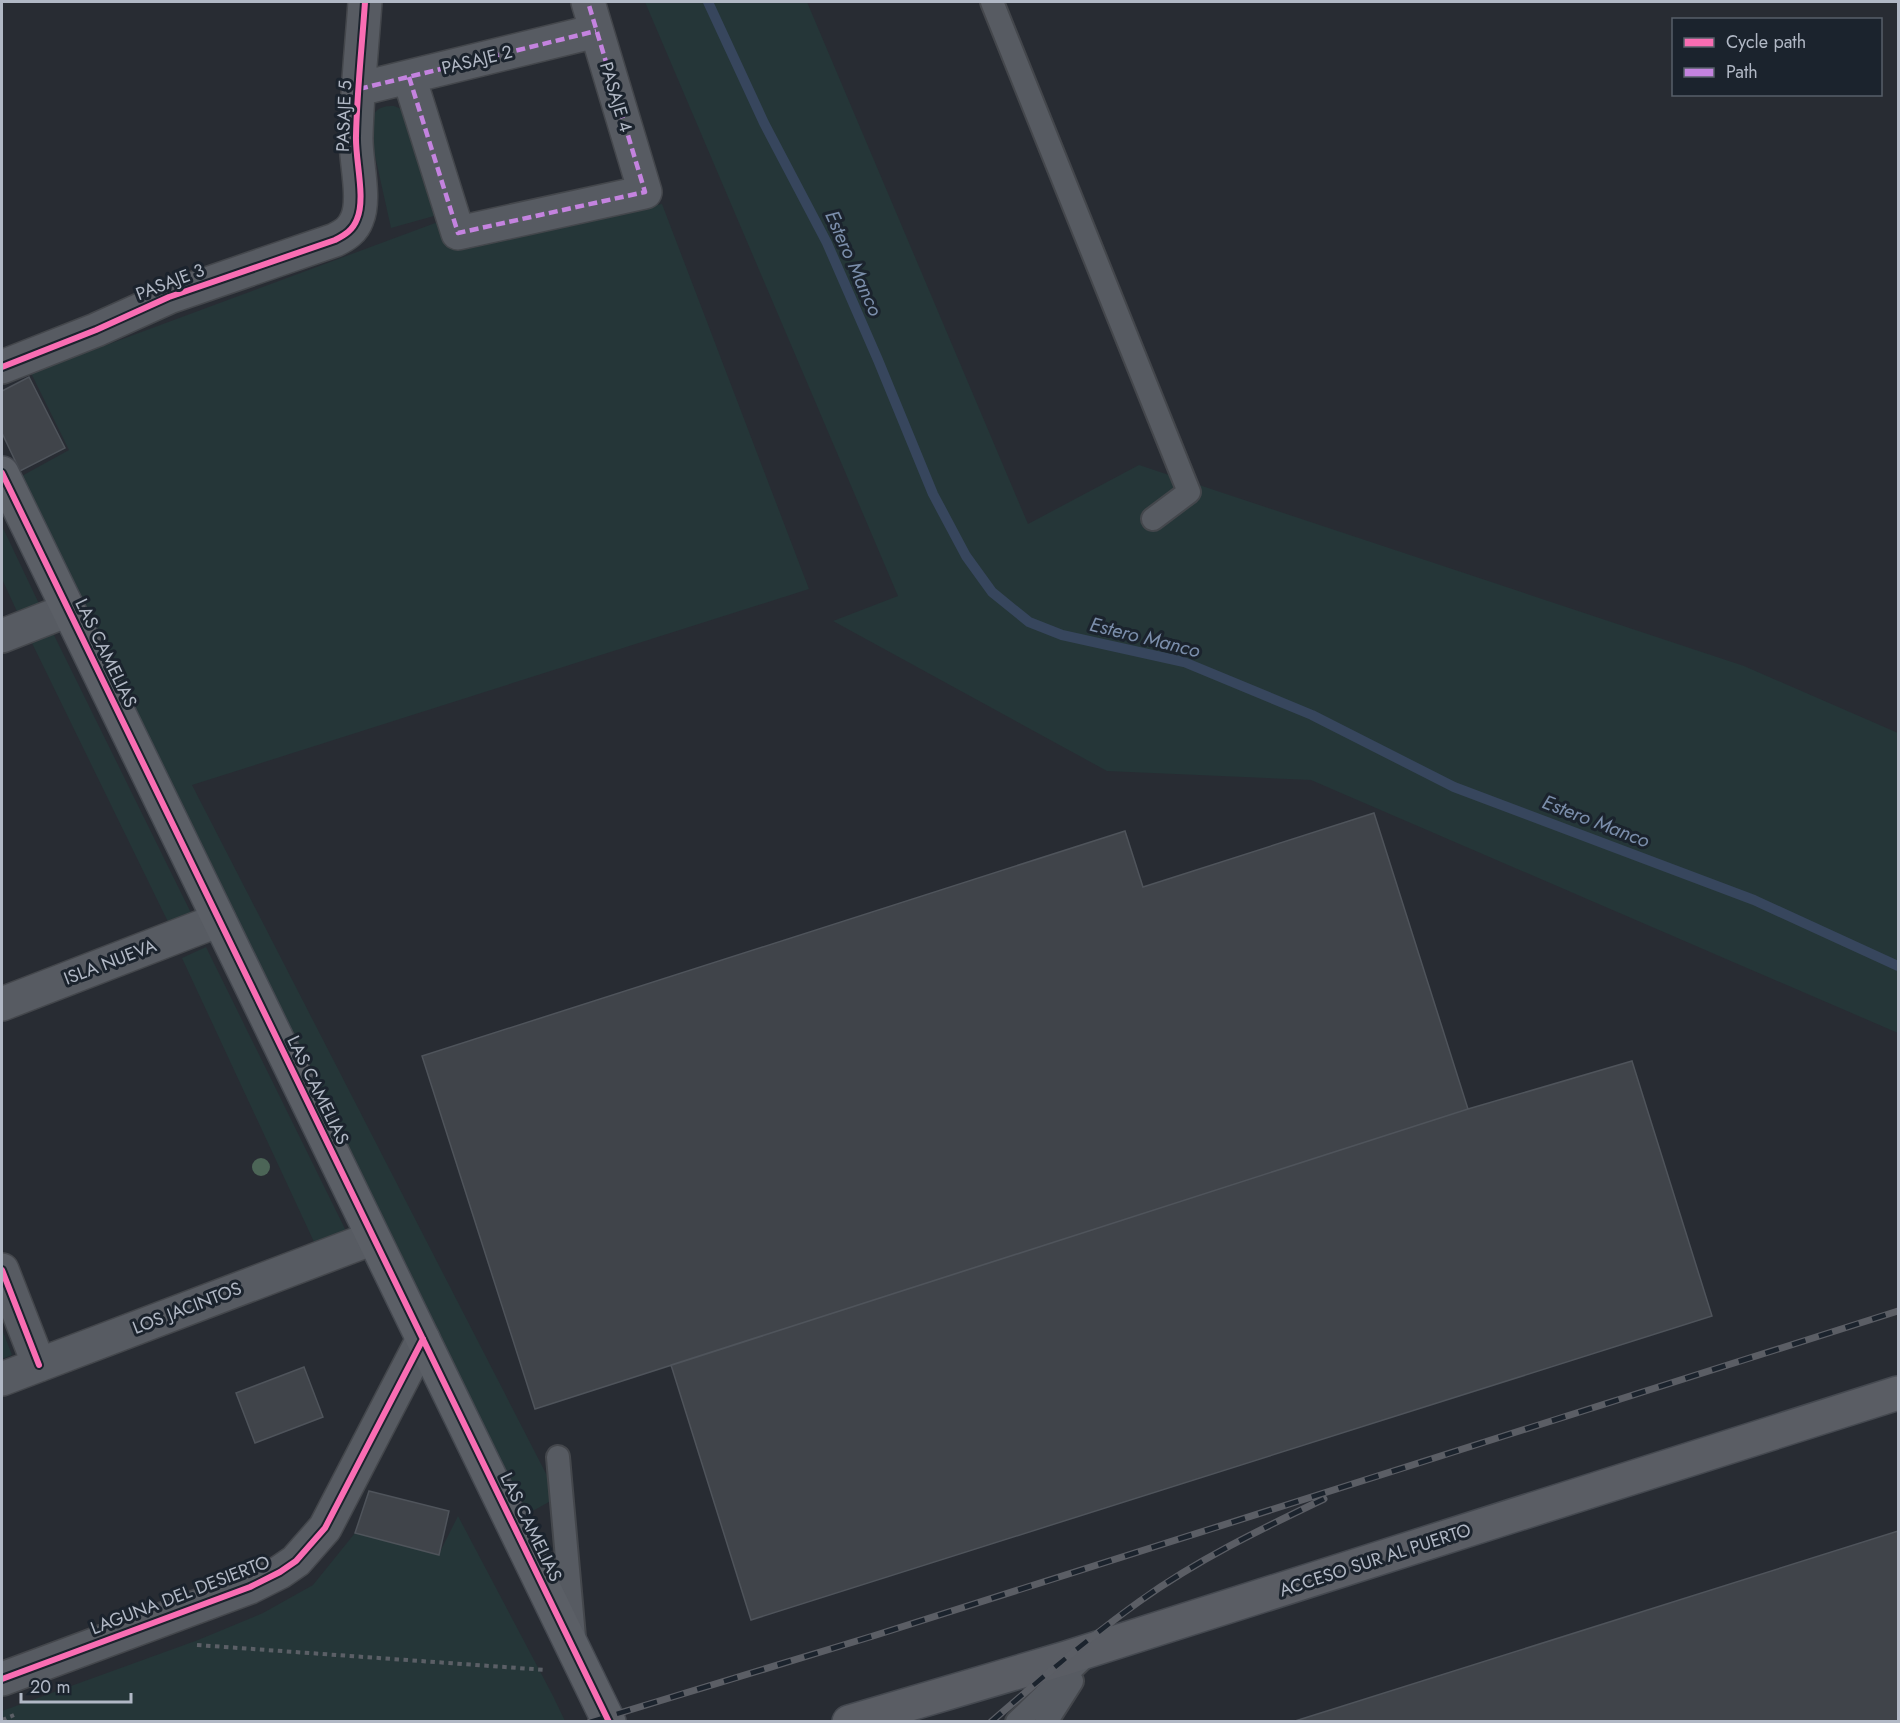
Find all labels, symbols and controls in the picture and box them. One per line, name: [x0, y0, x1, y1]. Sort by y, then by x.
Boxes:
legend: [1672, 18, 1882, 96]
text: Cycle path: [1726, 29, 1806, 55]
street label: PASAJE 2: [439, 39, 515, 81]
street label: PASAJE 4: [593, 59, 639, 135]
text: Path: [1726, 59, 1758, 85]
street label: PASAJE 5: [330, 80, 358, 152]
water label: Estero Manco: [817, 206, 890, 321]
street label: PASAJE 3: [132, 257, 208, 307]
street label: LAS CAMELIAS: [68, 594, 144, 712]
water label: Estero Manco: [1087, 610, 1204, 665]
water label: Estero Manco: [1538, 788, 1654, 855]
street label: ISLA NUEVA: [60, 932, 160, 992]
street label: LAS CAMELIAS: [280, 1031, 356, 1149]
street label: LOS JACINTOS: [129, 1275, 245, 1341]
street label: LAS CAMELIAS: [493, 1468, 569, 1586]
street label: ACCESO SUR AL PUERTO: [1276, 1517, 1474, 1603]
street label: LAGUNA DEL DESIERTO: [87, 1549, 273, 1641]
scale bar: [21, 1666, 130, 1704]
text: 20 m: [30, 1674, 70, 1700]

